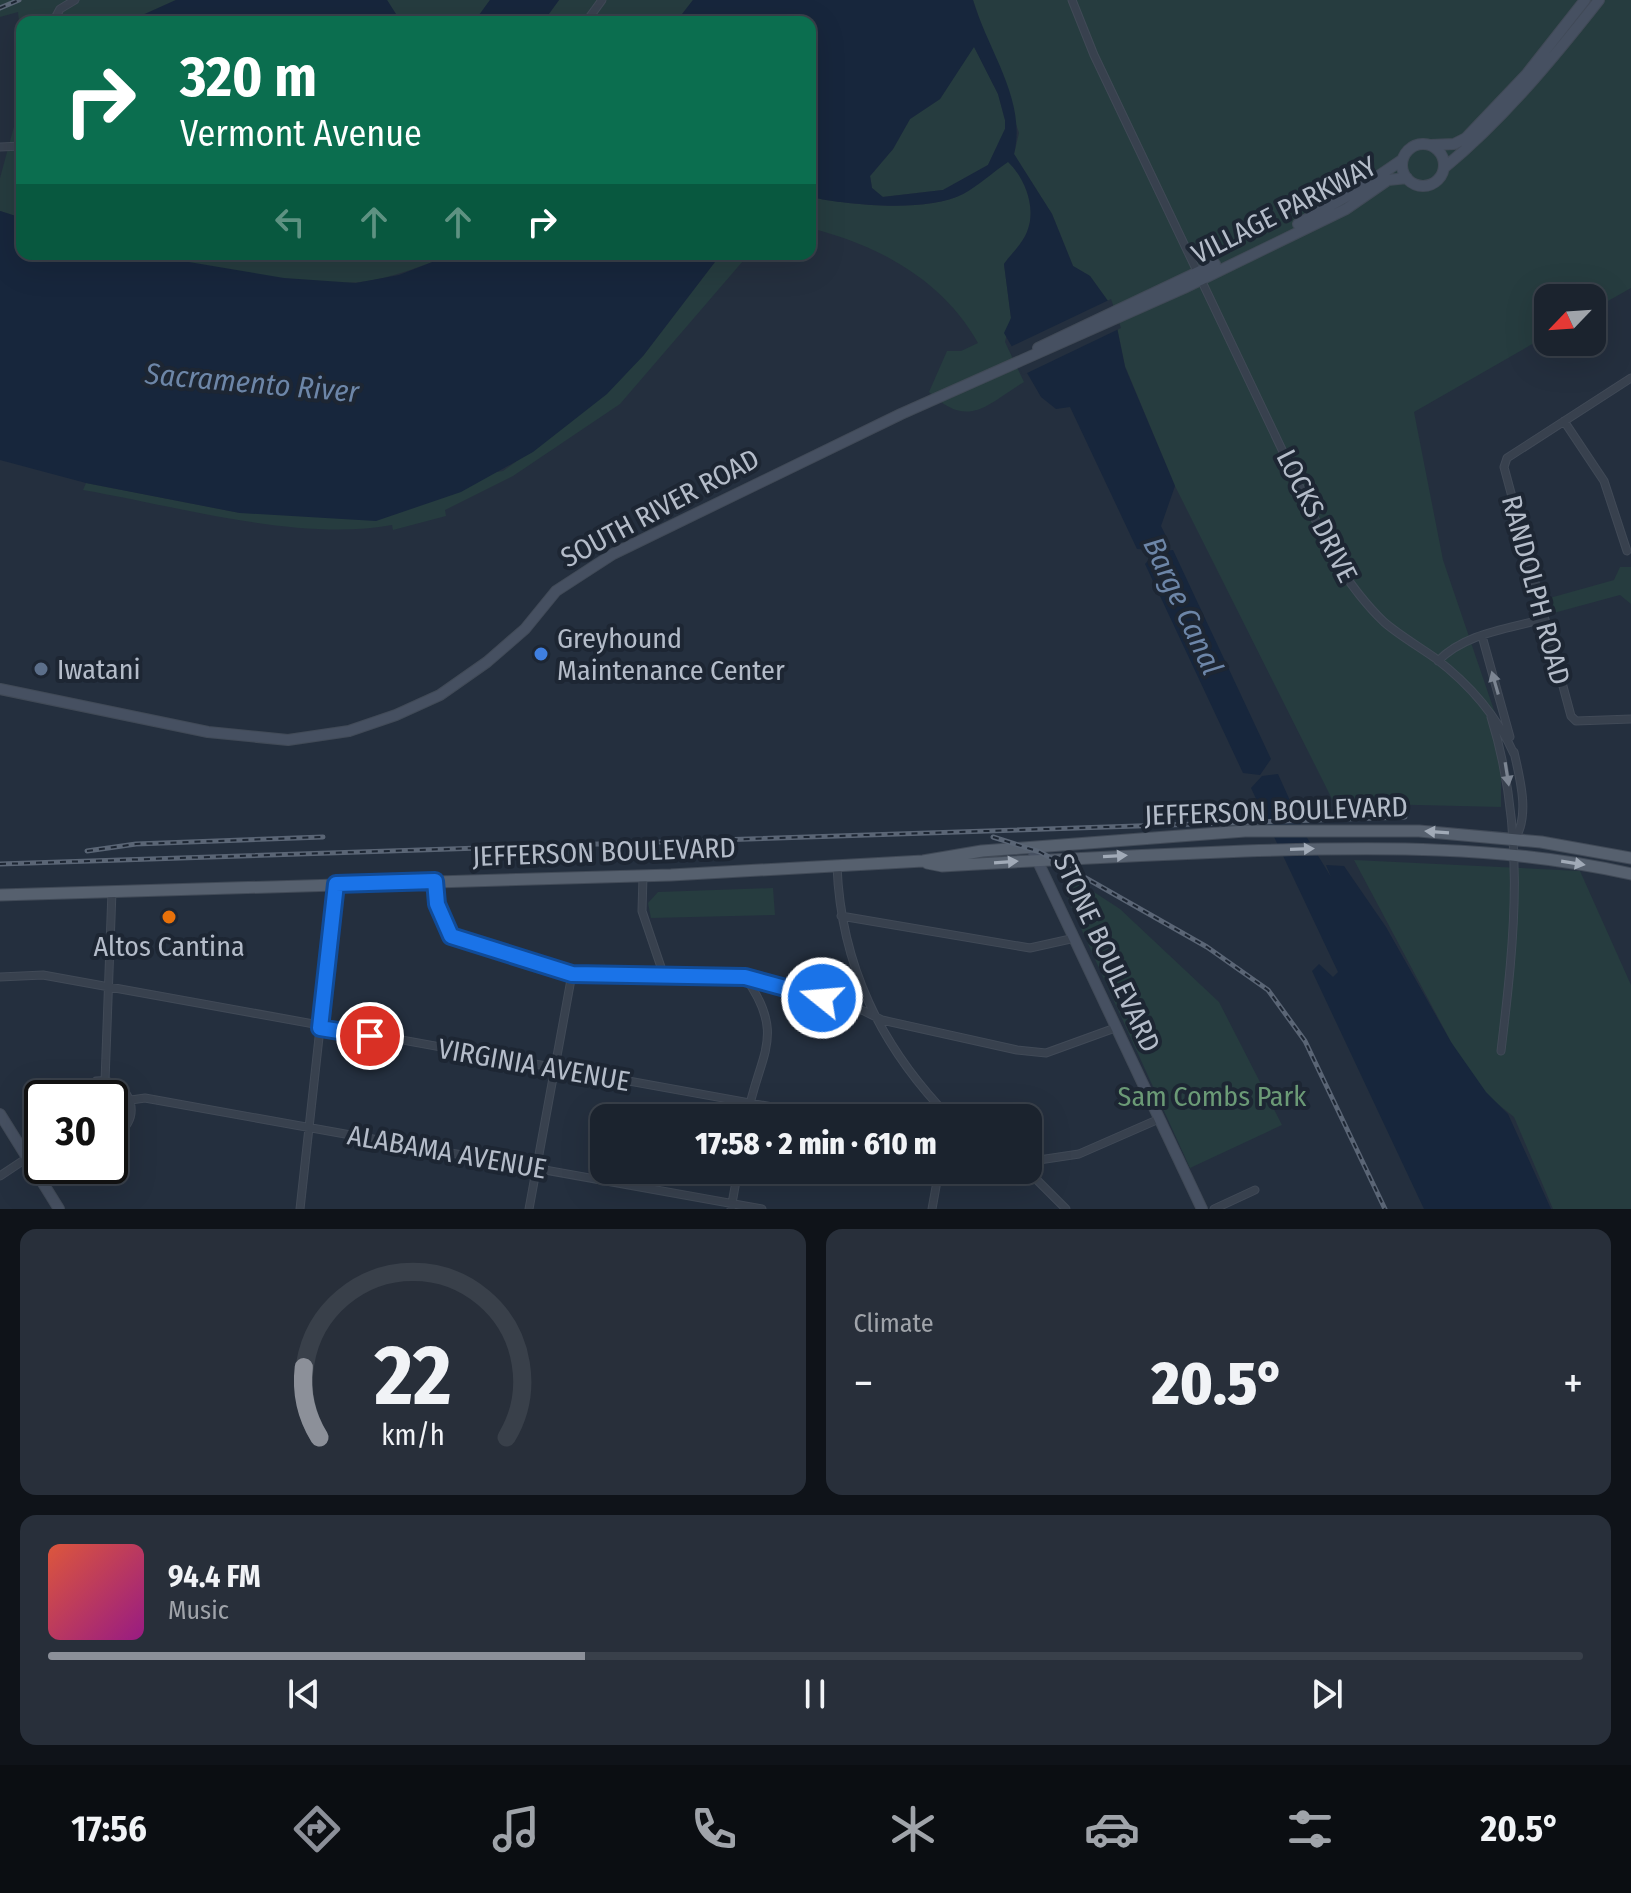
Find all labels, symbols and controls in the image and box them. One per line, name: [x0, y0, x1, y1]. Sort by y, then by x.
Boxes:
text: 320 m: [180, 44, 317, 111]
icon: right: [48, 48, 152, 152]
text: Vermont Avenue: [180, 112, 422, 156]
street label: VILLAGE PARKWAY: [1186, 149, 1382, 271]
icon: left: [268, 200, 312, 244]
icon: ahead: [352, 200, 396, 244]
icon: ahead: [436, 200, 480, 244]
icon: right: [520, 200, 564, 244]
north arrow: [1534, 284, 1606, 356]
map controls: [1534, 284, 1606, 356]
water label: Sacramento River: [143, 356, 362, 410]
street label: SOUTH RIVER ROAD: [555, 442, 765, 574]
street label: LOCKS DRIVE: [1270, 444, 1364, 588]
street label: RANDOLPH ROAD: [1495, 492, 1577, 688]
water label: Barge Canal: [1135, 531, 1231, 681]
place label: Greyhound Maintenance Center: [557, 622, 785, 687]
marker: Greyhound Maintenance Center: [532, 645, 550, 663]
place label: Iwatani: [57, 653, 141, 686]
marker: Iwatani: [32, 660, 50, 678]
one-way arrow: [1489, 670, 1501, 695]
one-way arrow: [1501, 762, 1514, 787]
street label: JEFFERSON BOULEVARD: [1144, 790, 1408, 832]
one-way arrow: [1425, 825, 1450, 838]
street label: JEFFERSON BOULEVARD: [472, 831, 736, 873]
one-way arrow: [1290, 843, 1315, 856]
street label: STONE BOULEVARD: [1047, 849, 1167, 1057]
one-way arrow: [1103, 849, 1128, 862]
one-way arrow: [994, 855, 1019, 868]
one-way arrow: [1561, 857, 1586, 870]
marker: Altos Cantina: [160, 908, 178, 926]
place label: Altos Cantina: [93, 930, 245, 963]
position arrow: [780, 956, 864, 1040]
pin: [336, 1002, 404, 1070]
icon: arrive: [348, 1014, 392, 1058]
street label: VIRGINIA AVENUE: [436, 1032, 632, 1098]
speed limit sign: 30: [24, 1080, 128, 1184]
park label: Sam Combs Park: [1118, 1080, 1307, 1113]
street label: ALABAMA AVENUE: [345, 1118, 549, 1186]
text: 17:58 · 2 min · 610 m: [695, 1126, 937, 1162]
text: Climate: [854, 1308, 934, 1339]
text: 22: [373, 1326, 451, 1426]
text: 20.5°: [1151, 1348, 1285, 1420]
text: −: [854, 1357, 873, 1410]
text: +: [1563, 1357, 1583, 1410]
text: km/h: [381, 1418, 445, 1453]
text: 94.4 FM: [168, 1559, 261, 1595]
text: Music: [168, 1595, 229, 1626]
icon: previous: [282, 1672, 326, 1716]
icon: pause: [793, 1672, 837, 1716]
icon: next: [1305, 1672, 1349, 1716]
icon: directions: [289, 1801, 345, 1857]
icon: music: [488, 1801, 544, 1857]
icon: phone: [686, 1801, 742, 1857]
icon: climate: [885, 1801, 941, 1857]
icon: car: [1084, 1801, 1140, 1857]
icon: filters: [1282, 1801, 1338, 1857]
text: 17:56: [71, 1807, 147, 1851]
text: 20.5°: [1481, 1807, 1560, 1851]

